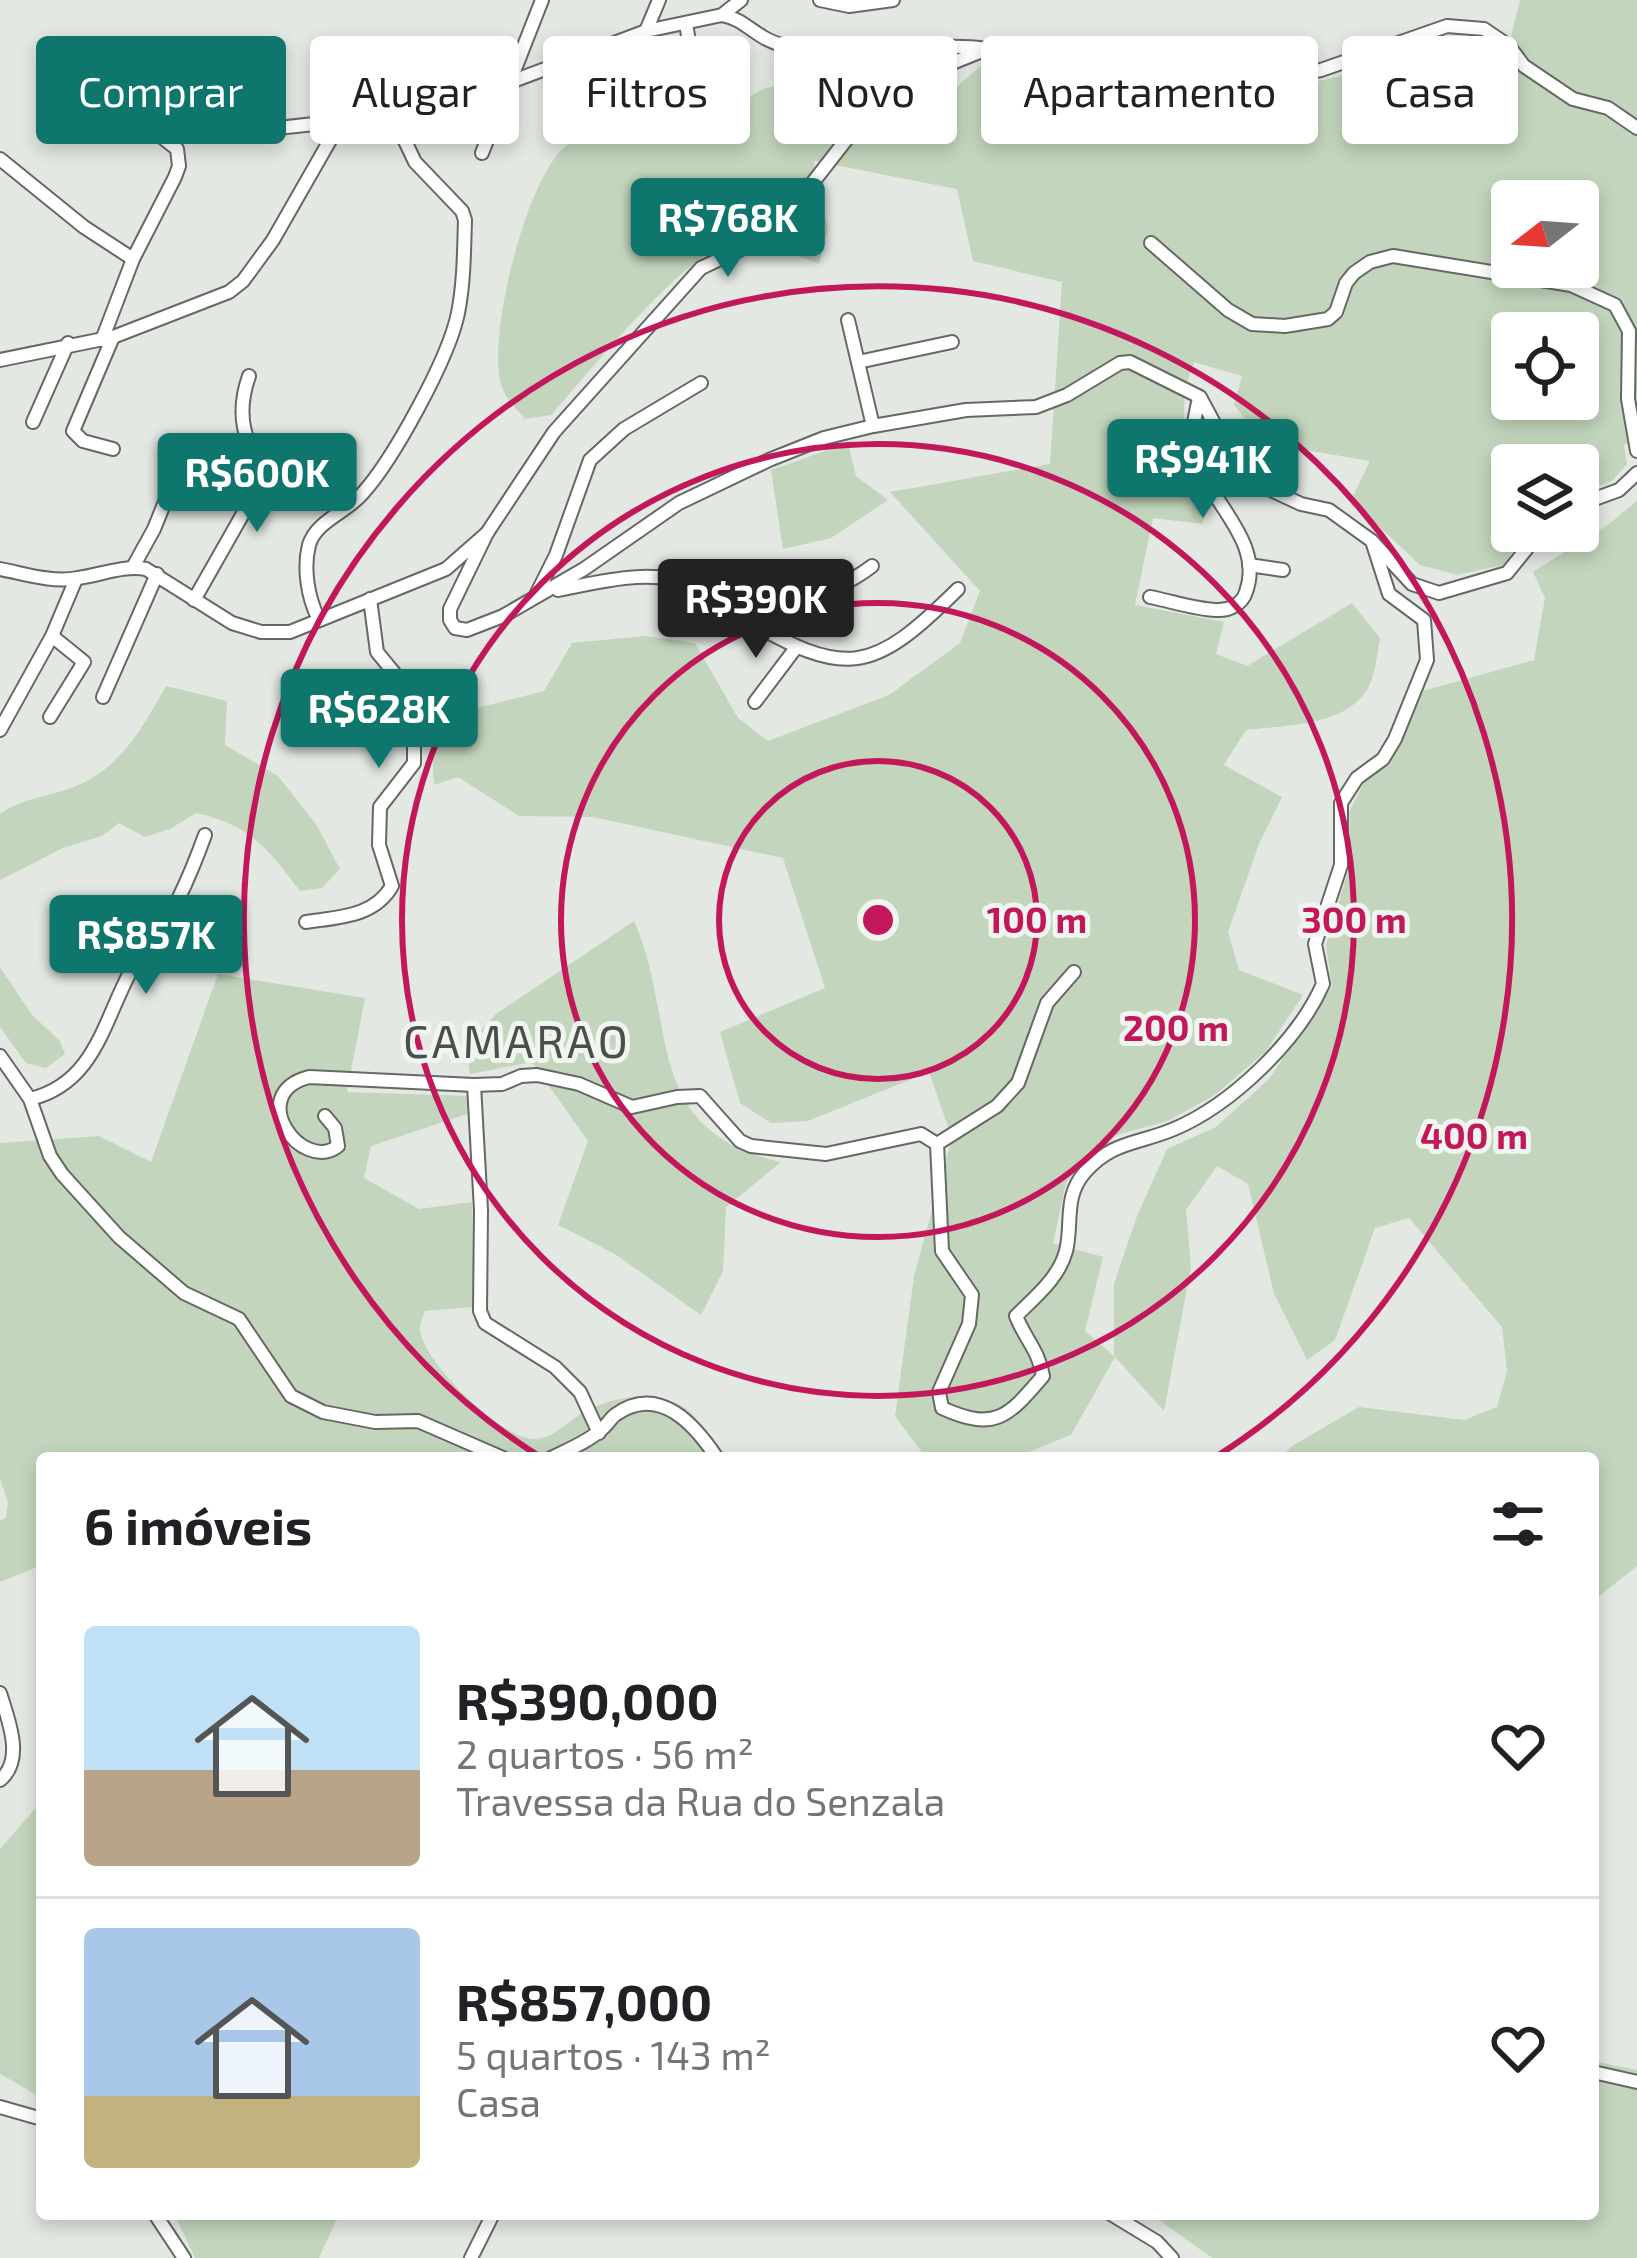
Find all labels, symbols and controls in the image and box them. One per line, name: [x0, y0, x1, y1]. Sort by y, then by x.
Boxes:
chip: Comprar: [36, 36, 286, 144]
chip: Alugar: [310, 36, 519, 144]
chip: Filtros: [543, 36, 750, 144]
chip: Novo: [774, 36, 957, 144]
chip: Apartamento: [981, 36, 1318, 144]
chip: Casa: [1342, 36, 1518, 144]
pin: R$768K: [630, 178, 826, 280]
north arrow: [1491, 180, 1599, 288]
map controls: [1491, 180, 1599, 552]
text: R$768K: [658, 193, 798, 240]
button: locate: [1491, 312, 1599, 420]
pin: R$941K: [1105, 419, 1301, 521]
pin: R$600K: [159, 433, 355, 535]
text: R$941K: [1134, 434, 1272, 481]
button: layers: [1491, 444, 1599, 552]
text: R$600K: [185, 448, 329, 495]
pin: R$390K: [658, 559, 854, 661]
text: R$390K: [685, 574, 827, 621]
pin: R$628K: [281, 669, 477, 771]
text: R$628K: [308, 684, 450, 731]
pin: R$857K: [48, 895, 244, 997]
text: 100 m: [987, 897, 1087, 940]
text: 300 m: [1301, 897, 1407, 940]
centre of rings: [857, 899, 899, 941]
text: R$857K: [77, 910, 216, 957]
text: 200 m: [1123, 1005, 1229, 1048]
district label: CAMARAO: [403, 1013, 631, 1067]
text: 400 m: [1420, 1113, 1528, 1156]
icon: filters: [1485, 1491, 1551, 1557]
text: 6 imóveis: [84, 1494, 312, 1555]
text: R$390,000: [456, 1669, 719, 1730]
icon: home: [180, 1674, 324, 1818]
icon: heart: [1485, 1713, 1551, 1779]
text: 2 quartos · 56 m²: [456, 1730, 754, 1777]
text: Travessa da Rua do Senzala: [456, 1777, 945, 1824]
text: R$857,000: [456, 1970, 712, 2031]
icon: home: [180, 1976, 324, 2120]
icon: heart: [1485, 2015, 1551, 2081]
text: 5 quartos · 143 m²: [456, 2031, 771, 2078]
text: Casa: [456, 2078, 541, 2125]

